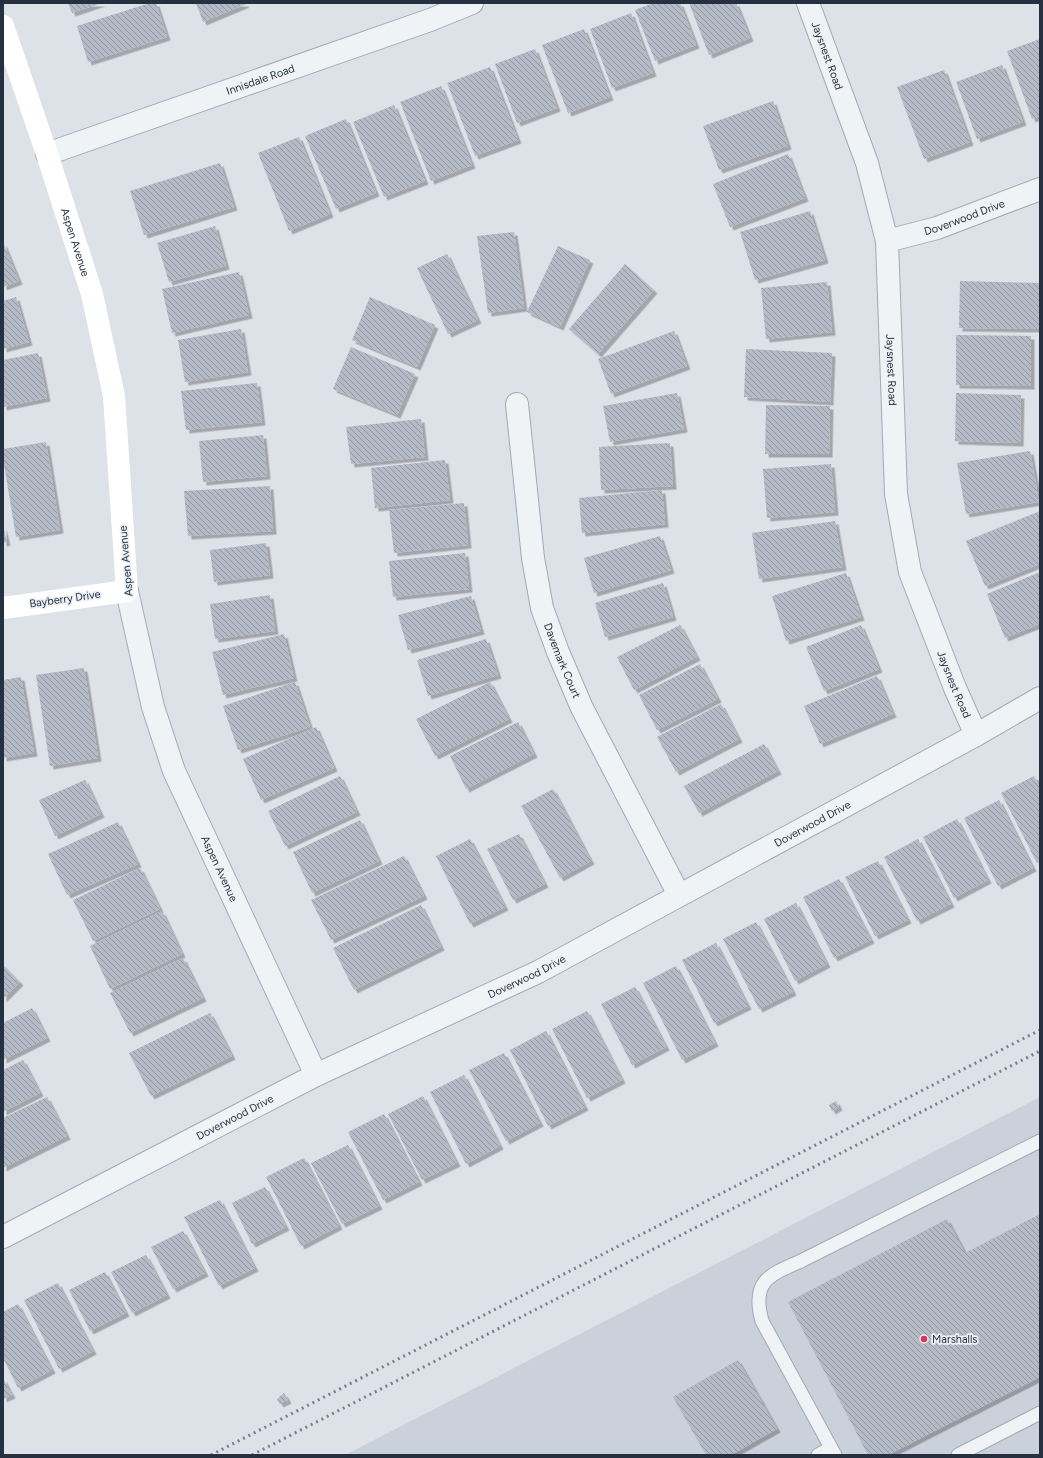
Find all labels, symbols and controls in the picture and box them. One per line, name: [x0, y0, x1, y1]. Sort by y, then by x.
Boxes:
street label: Jaysnest Road: [809, 20, 846, 91]
street label: Innisdale Road: [224, 61, 296, 97]
street label: Doverwood Drive: [923, 196, 1007, 238]
street label: Aspen Avenue: [58, 206, 92, 278]
street label: Jaysnest Road: [884, 334, 899, 406]
street label: Aspen Avenue: [116, 525, 136, 597]
street label: Bayberry Drive: [29, 588, 101, 610]
street label: Davemark Court: [542, 621, 583, 700]
street label: Jaysnest Road: [935, 649, 974, 720]
street label: Doverwood Drive: [772, 798, 853, 850]
street label: Aspen Avenue: [199, 834, 241, 904]
street label: Doverwood Drive: [486, 952, 568, 1001]
street label: Doverwood Drive: [194, 1092, 276, 1142]
place label: Marshalls: [932, 1333, 977, 1346]
marker: Marshalls: [919, 1334, 929, 1344]

